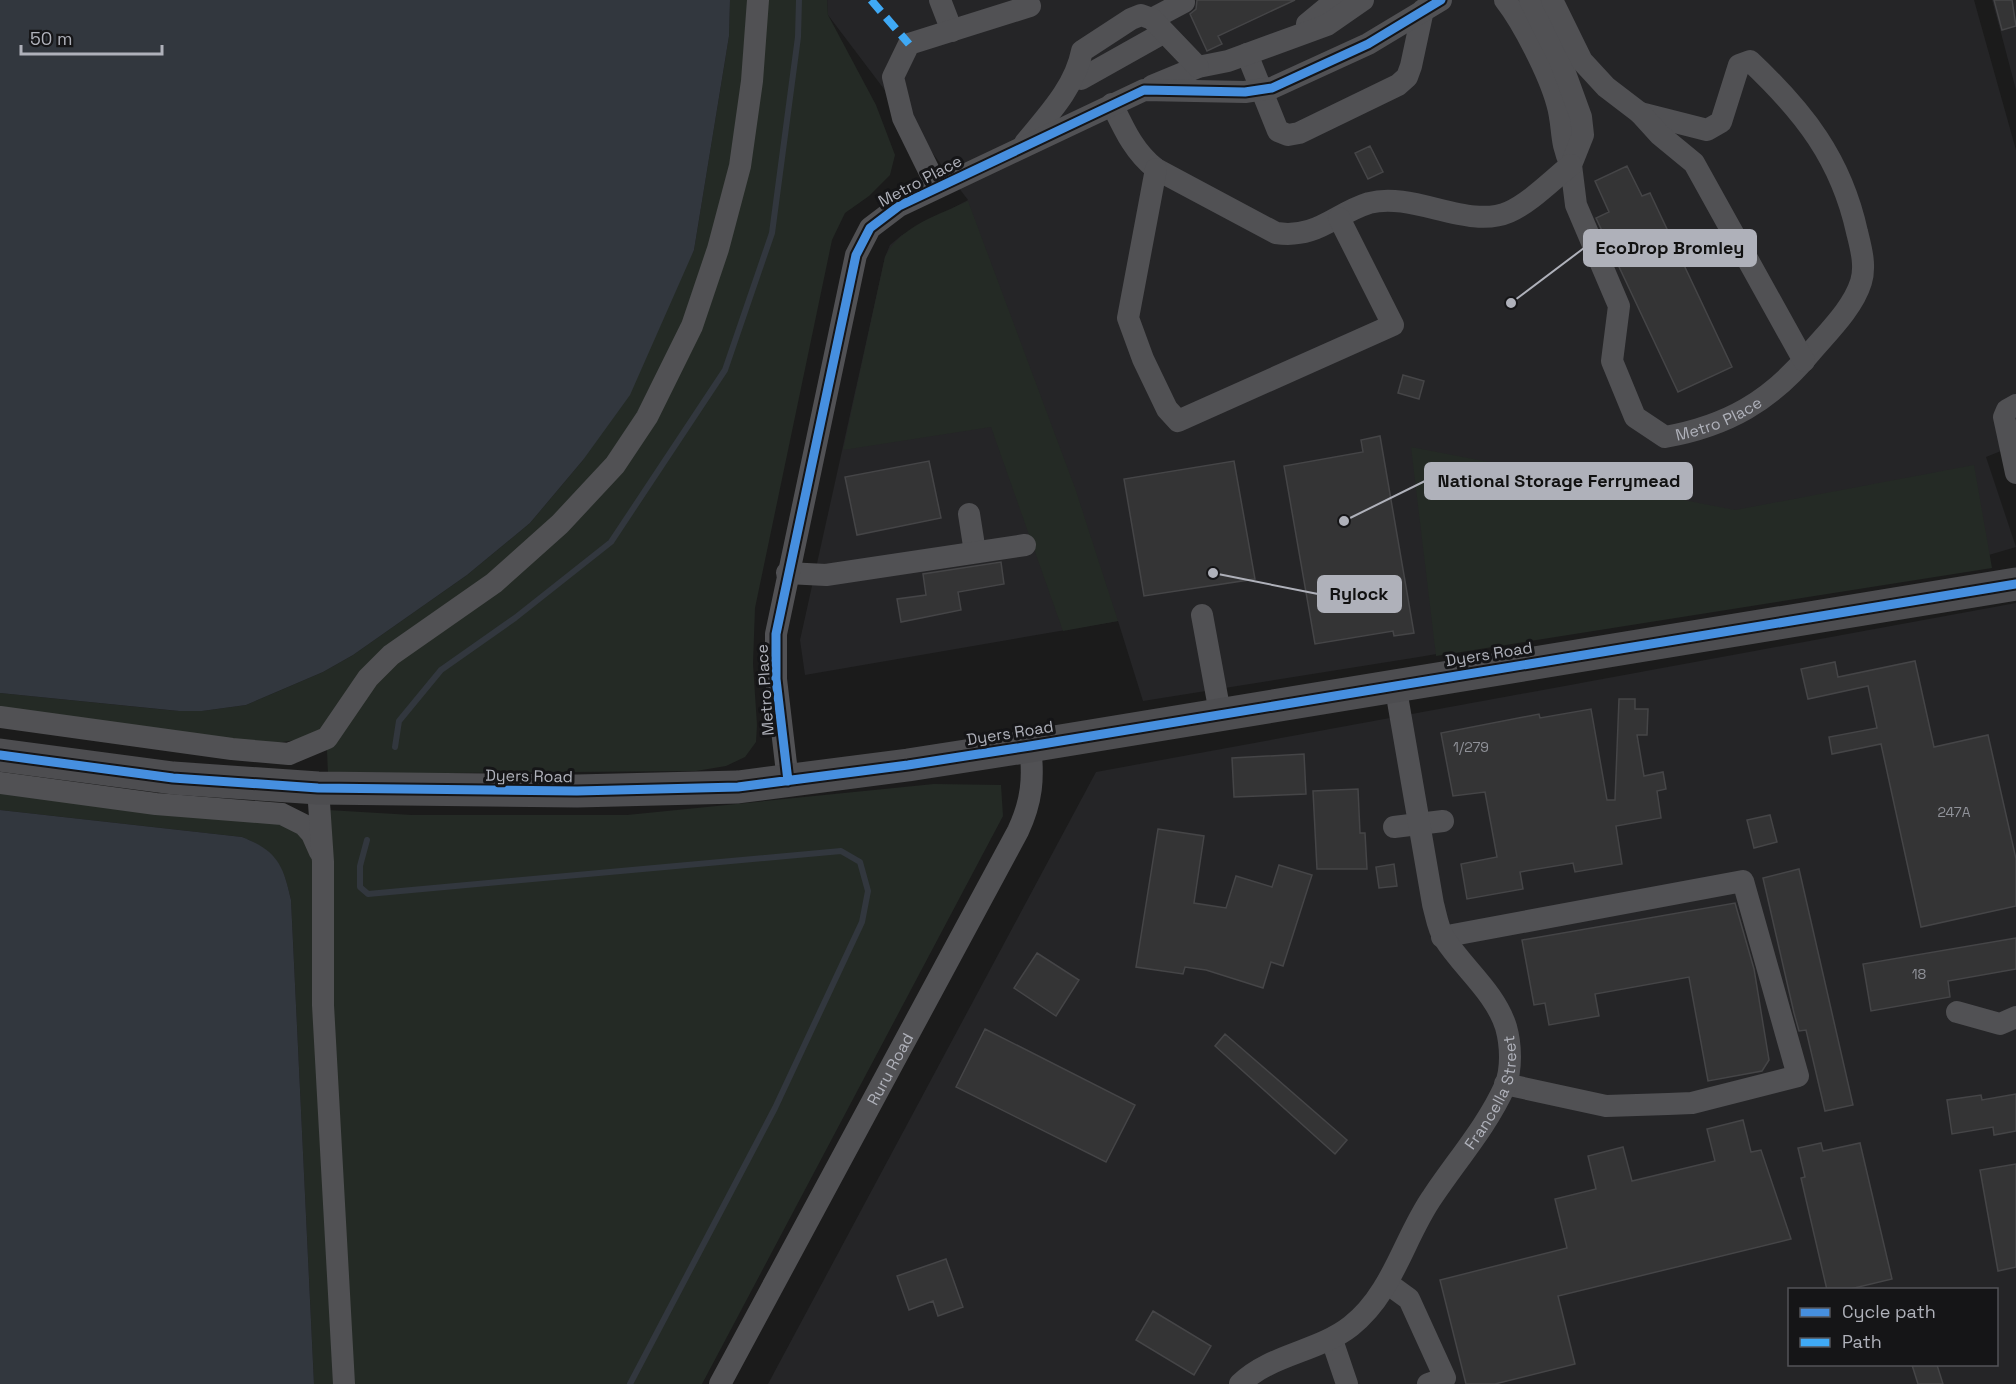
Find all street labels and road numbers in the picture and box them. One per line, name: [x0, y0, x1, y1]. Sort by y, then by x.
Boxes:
street label: Metro Place: [875, 150, 965, 212]
street label: Metro Place: [1673, 391, 1766, 445]
street label: Dyers Road: [1444, 637, 1534, 671]
street label: Metro Place: [751, 644, 779, 736]
street label: Dyers Road: [965, 716, 1055, 750]
street label: Dyers Road: [485, 765, 573, 787]
street label: Ruru Road: [862, 1029, 918, 1109]
street label: Francella Street: [1459, 1034, 1521, 1153]

